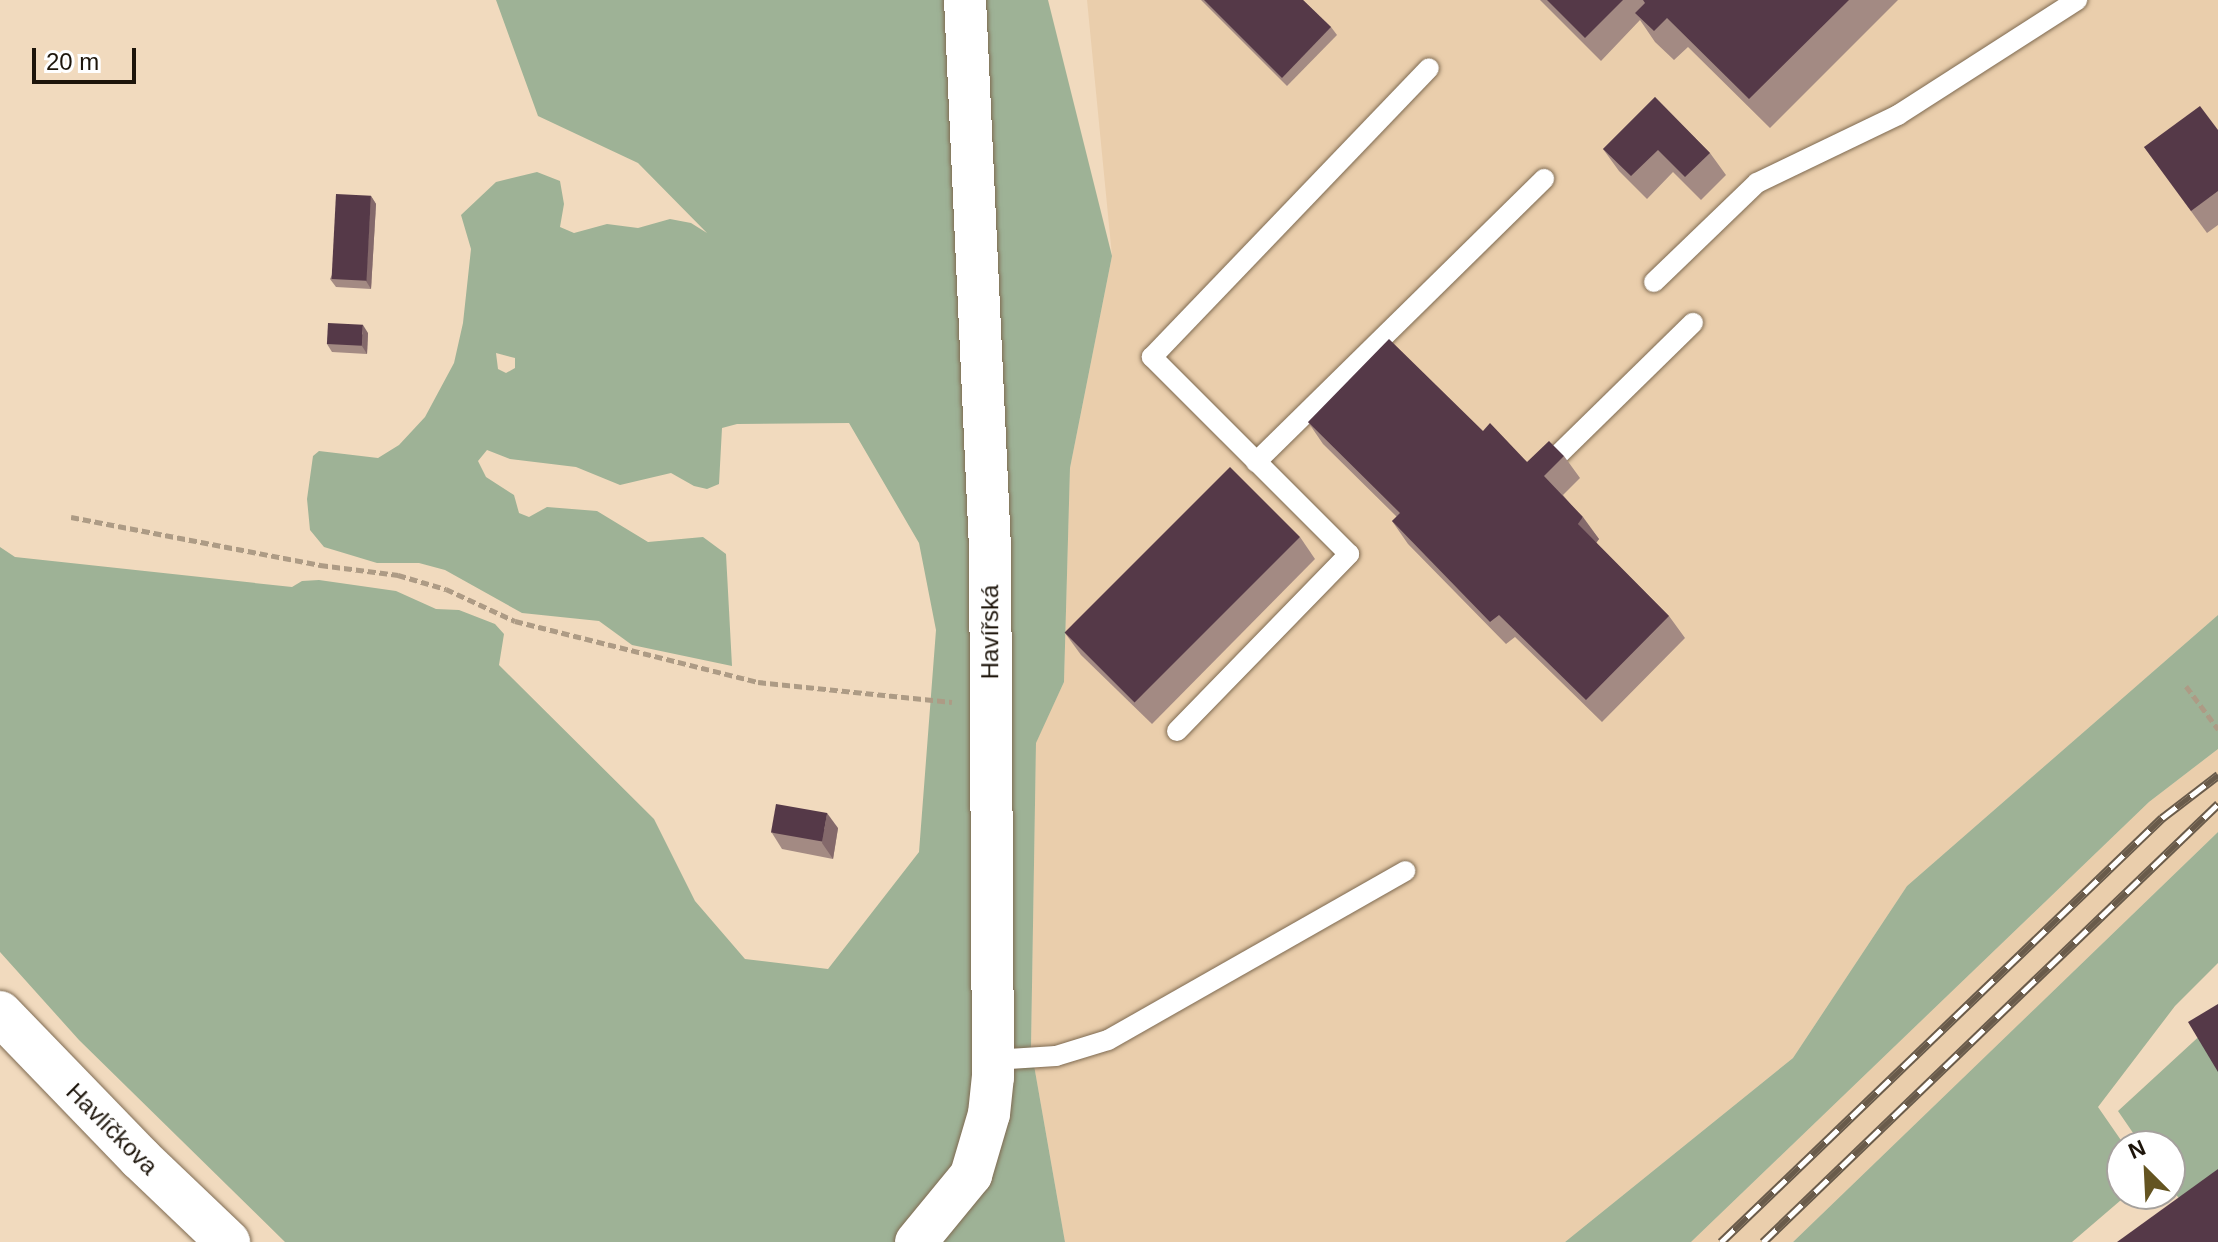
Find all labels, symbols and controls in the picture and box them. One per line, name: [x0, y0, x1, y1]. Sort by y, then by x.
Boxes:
scale bar: [36, 32, 140, 82]
text: 20 m: [46, 48, 99, 75]
street label: Havířská: [976, 585, 1004, 679]
street label: Havlíčkova: [60, 1077, 164, 1181]
north arrow: [2106, 1130, 2186, 1210]
text: N: [2124, 1135, 2149, 1164]

